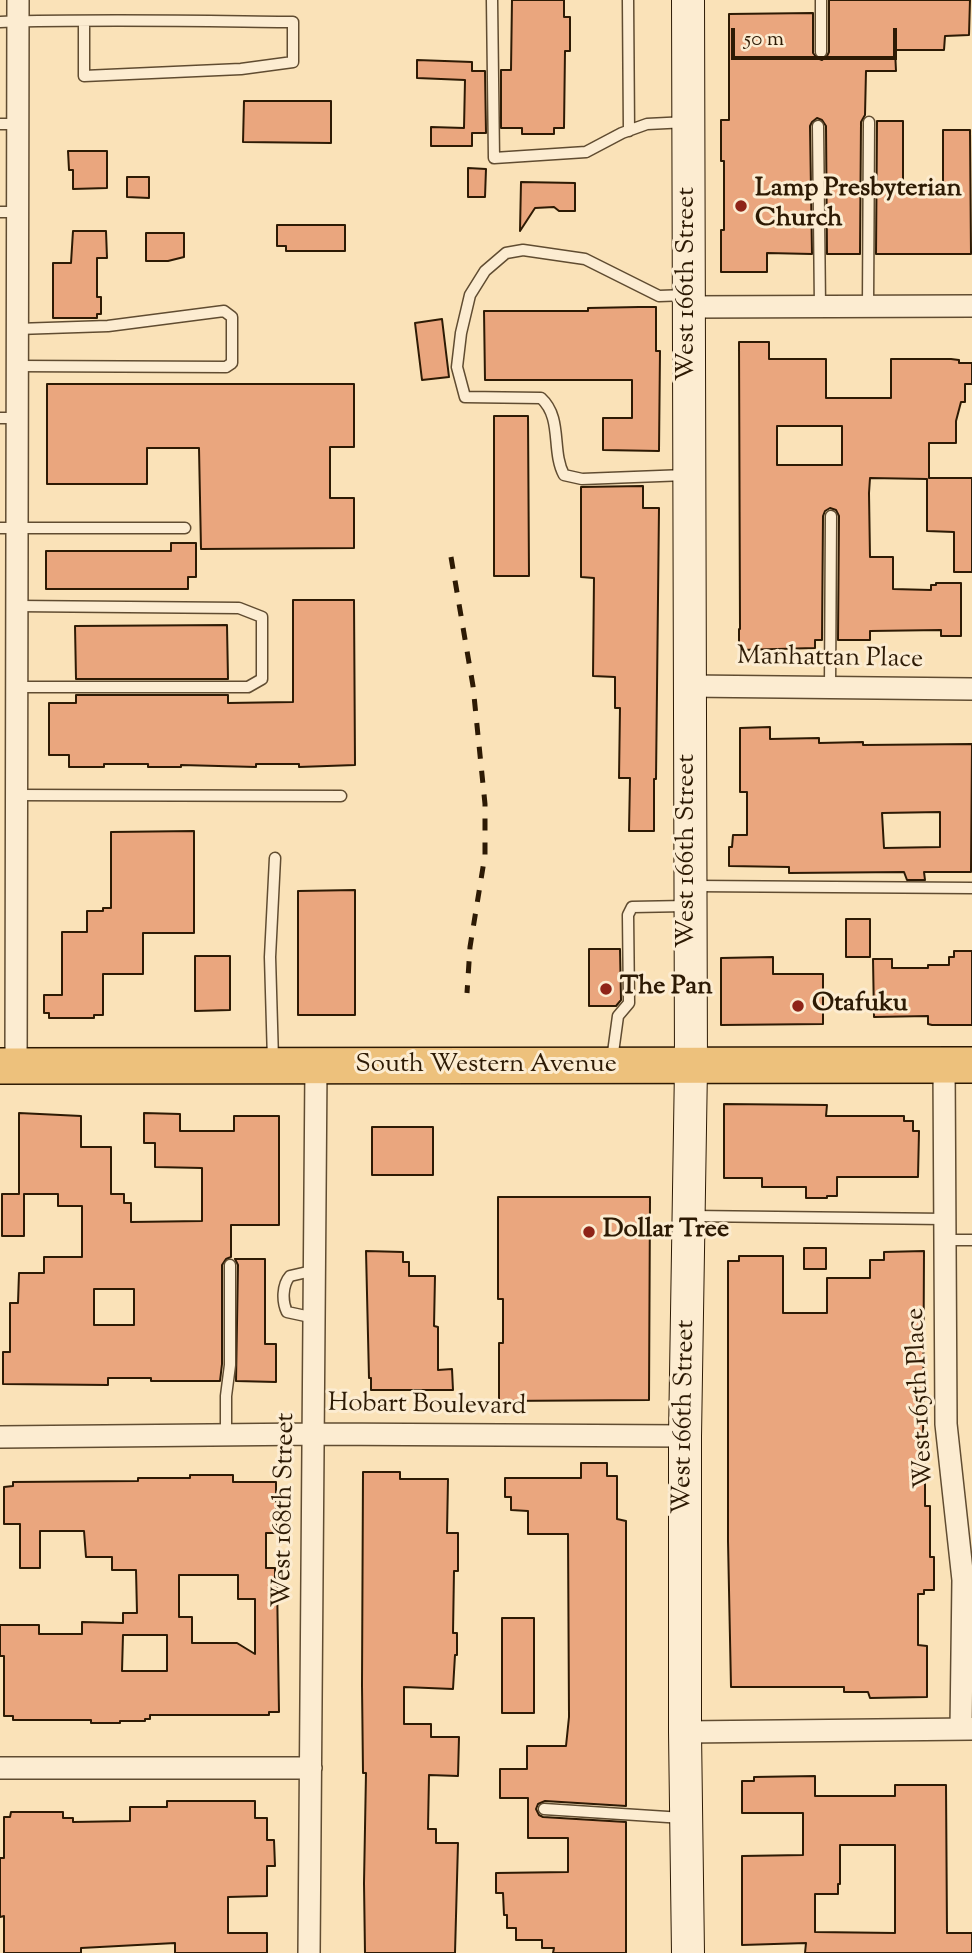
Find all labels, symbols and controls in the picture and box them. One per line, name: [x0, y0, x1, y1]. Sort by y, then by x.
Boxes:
scale bar: [734, 14, 900, 58]
text: 50 m: [744, 25, 784, 55]
place label: Lamp Presbyterian Church: [755, 175, 962, 236]
street label: West 166th Street: [673, 187, 705, 381]
marker: Lamp Presbyterian Church: [733, 198, 749, 214]
street label: Manhattan Place: [737, 643, 923, 677]
street label: West 166th Street: [673, 754, 705, 948]
place label: The Pan: [620, 973, 713, 1005]
marker: The Pan: [598, 981, 614, 997]
place label: Otafuku: [812, 990, 908, 1022]
marker: Otafuku: [790, 998, 806, 1014]
street label: South Western Avenue: [355, 1051, 617, 1083]
place label: Dollar Tree: [603, 1216, 729, 1248]
marker: Dollar Tree: [581, 1224, 597, 1240]
street label: West 165th Place: [902, 1307, 942, 1489]
street label: West 166th Street: [669, 1320, 703, 1514]
street label: Hobart Boulevard: [327, 1390, 527, 1424]
street label: West 168th Street: [269, 1412, 303, 1608]

